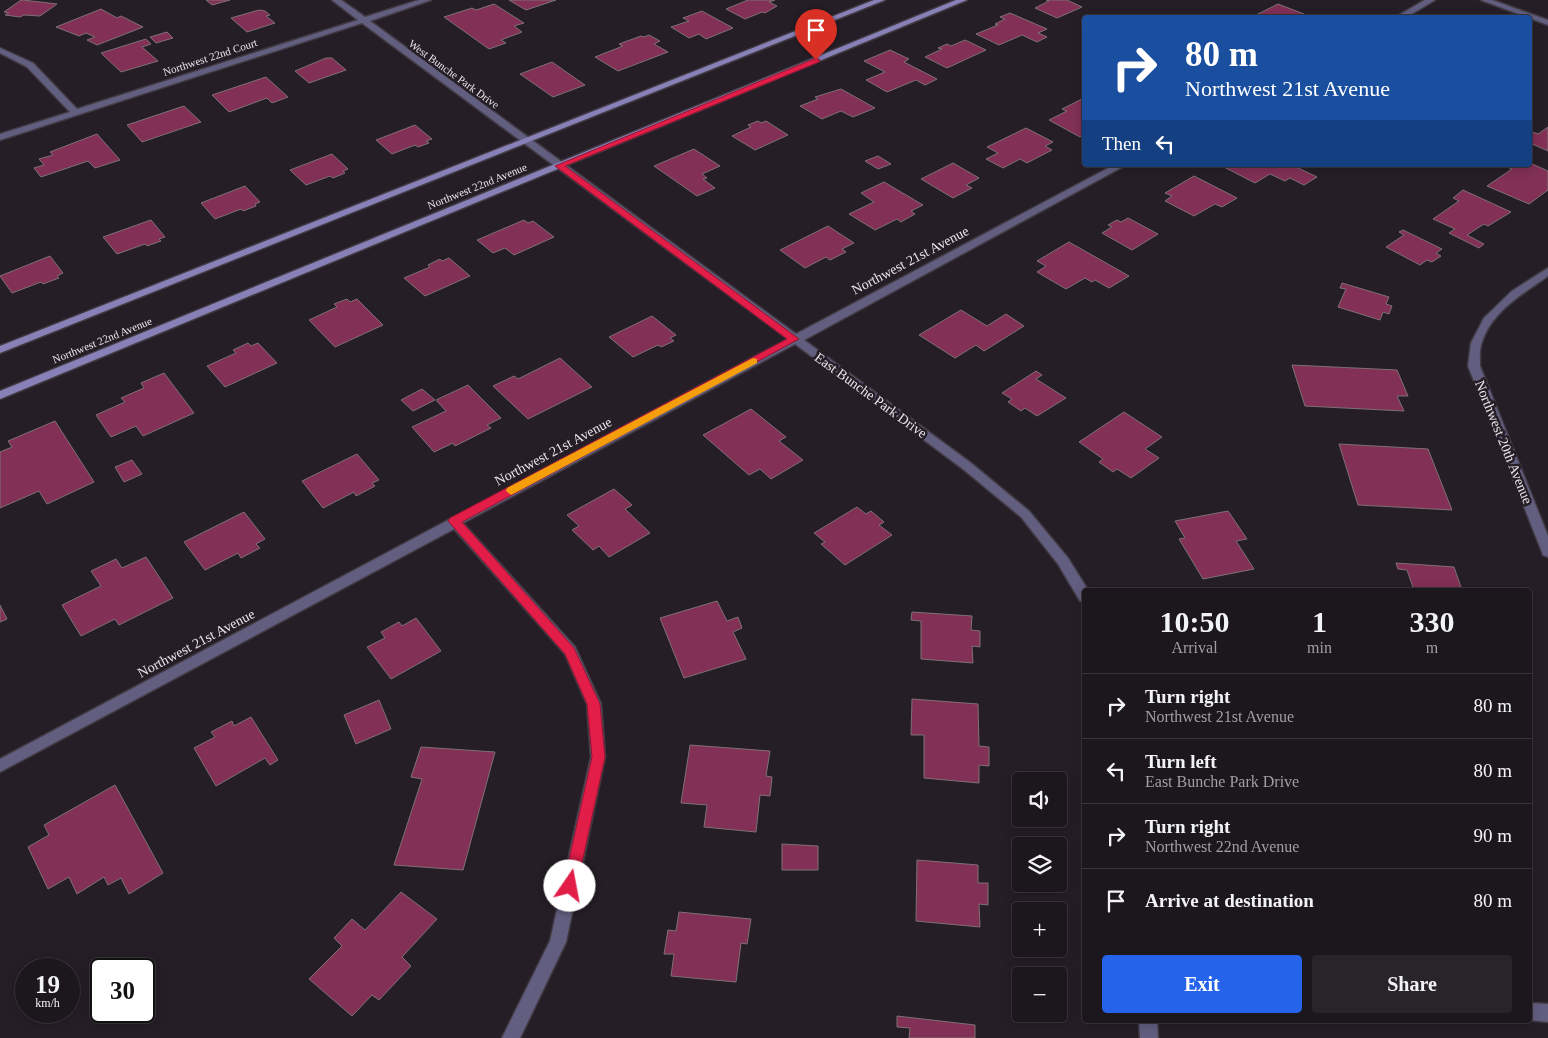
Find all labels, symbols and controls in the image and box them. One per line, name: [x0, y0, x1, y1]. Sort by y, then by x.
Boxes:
pin: [795, 9, 837, 60]
icon: arrive: [802, 16, 830, 44]
icon: right: [1102, 35, 1167, 100]
text: 80 m: [1185, 35, 1258, 74]
street label: Northwest 22nd Court: [161, 36, 259, 78]
street label: West Bunche Park Drive: [406, 37, 502, 111]
text: Northwest 21st Avenue: [1185, 76, 1390, 101]
icon: left: [1151, 130, 1179, 158]
text: Then: [1102, 133, 1141, 154]
street label: Northwest 22nd Avenue: [426, 161, 529, 211]
street label: Northwest 21st Avenue: [849, 223, 971, 298]
street label: Northwest 22nd Avenue: [51, 315, 154, 365]
street label: East Bunche Park Drive: [812, 350, 930, 441]
street label: Northwest 20th Avenue: [1472, 378, 1535, 506]
street label: Northwest 21st Avenue: [492, 414, 614, 489]
text: 10:50: [1160, 605, 1230, 638]
text: 1: [1312, 605, 1327, 638]
text: 330: [1409, 605, 1454, 638]
street label: Northwest 21st Avenue: [135, 606, 257, 681]
text: Arrival: [1171, 639, 1218, 656]
text: min: [1307, 639, 1332, 656]
text: m: [1426, 639, 1438, 656]
text: Turn right: [1145, 686, 1230, 707]
icon: right: [1102, 692, 1130, 720]
text: 80 m: [1473, 695, 1512, 716]
text: Northwest 21st Avenue: [1145, 708, 1294, 725]
text: Turn left: [1145, 751, 1217, 772]
icon: left: [1102, 757, 1130, 785]
text: 80 m: [1473, 760, 1512, 781]
map controls: [1012, 772, 1067, 1022]
button: sound: [1012, 772, 1067, 827]
text: East Bunche Park Drive: [1145, 773, 1299, 790]
text: Turn right: [1145, 816, 1230, 837]
icon: right: [1102, 822, 1130, 850]
text: 90 m: [1473, 825, 1512, 846]
button: layers: [1012, 837, 1067, 892]
text: Northwest 22nd Avenue: [1145, 838, 1299, 855]
position arrow: [543, 859, 595, 911]
icon: arrive: [1102, 887, 1130, 915]
text: Arrive at destination: [1145, 890, 1314, 911]
text: 80 m: [1473, 890, 1512, 911]
button: +: [1012, 902, 1067, 957]
button: Exit: [1102, 955, 1302, 1013]
button: Share: [1312, 955, 1512, 1013]
speed limit sign: 30: [90, 958, 155, 1023]
button: −: [1012, 967, 1067, 1022]
text: 19: [35, 971, 60, 998]
text: km/h: [35, 996, 60, 1010]

